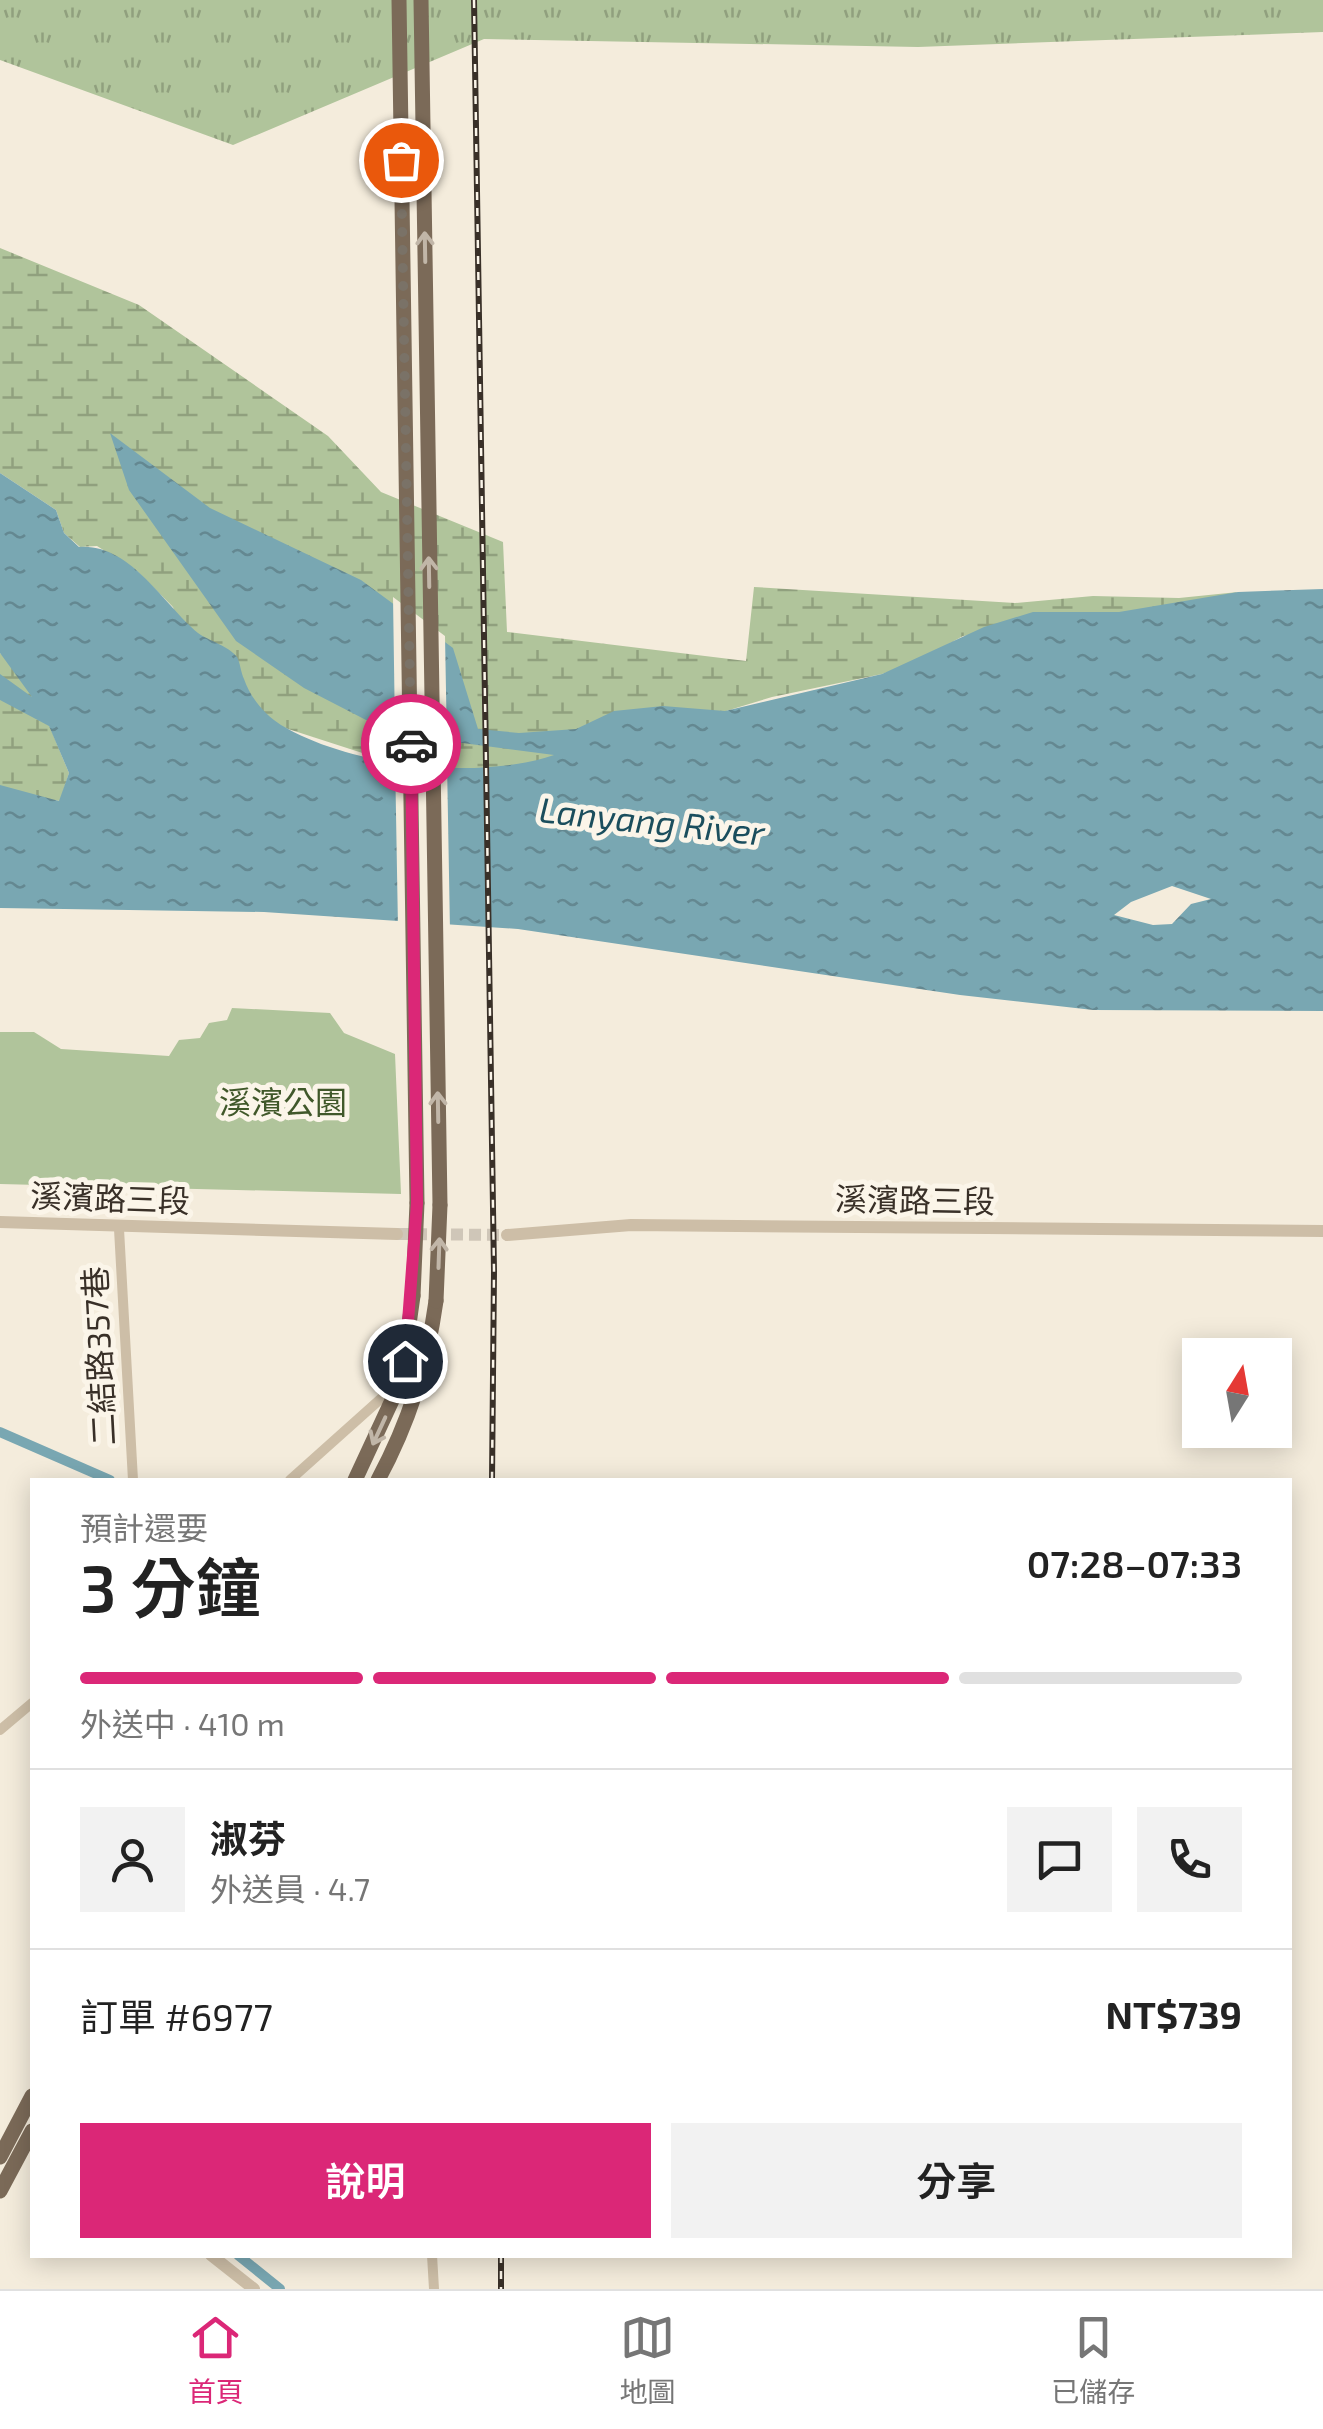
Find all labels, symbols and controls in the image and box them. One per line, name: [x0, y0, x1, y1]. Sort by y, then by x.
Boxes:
pin: [359, 118, 444, 203]
icon: bag: [374, 133, 429, 188]
one-way arrow: [415, 232, 434, 264]
one-way arrow: [419, 557, 438, 589]
courier: [361, 694, 461, 794]
icon: car: [384, 717, 439, 772]
water label: Lanyang River: [537, 787, 768, 854]
park label: 溪濱公園: [219, 1082, 347, 1120]
one-way arrow: [428, 1092, 448, 1124]
street label: 溪濱路三段: [29, 1175, 191, 1219]
street label: 溪濱路三段: [835, 1179, 995, 1219]
one-way arrow: [430, 1238, 449, 1270]
street label: 二結路357巷: [74, 1266, 122, 1447]
pin: [363, 1319, 448, 1404]
icon: home: [378, 1334, 433, 1389]
north arrow: [1182, 1338, 1292, 1448]
map controls: [1182, 1338, 1292, 1448]
one-way arrow: [369, 1415, 388, 1445]
text: 預計還要: [80, 1508, 208, 1546]
text: 07:28–07:33: [1027, 1540, 1242, 1586]
text: 3 分鐘: [80, 1547, 261, 1625]
text: 外送中 · 410 m: [80, 1704, 285, 1742]
button: person: [80, 1807, 185, 1912]
button: chat: [1007, 1807, 1112, 1912]
button: phone: [1137, 1807, 1242, 1912]
text: 淑芬: [210, 1815, 286, 1861]
text: 外送員 · 4.7: [210, 1869, 370, 1907]
text: NT$739: [1106, 1991, 1242, 2037]
text: 訂單 #6977: [80, 1993, 273, 2039]
button: 說明: [80, 2123, 651, 2238]
button: 分享: [671, 2123, 1242, 2238]
tab: 首頁: [188, 2310, 244, 2410]
tab: 地圖: [619, 2310, 675, 2410]
tab: 已儲存: [1051, 2310, 1135, 2410]

